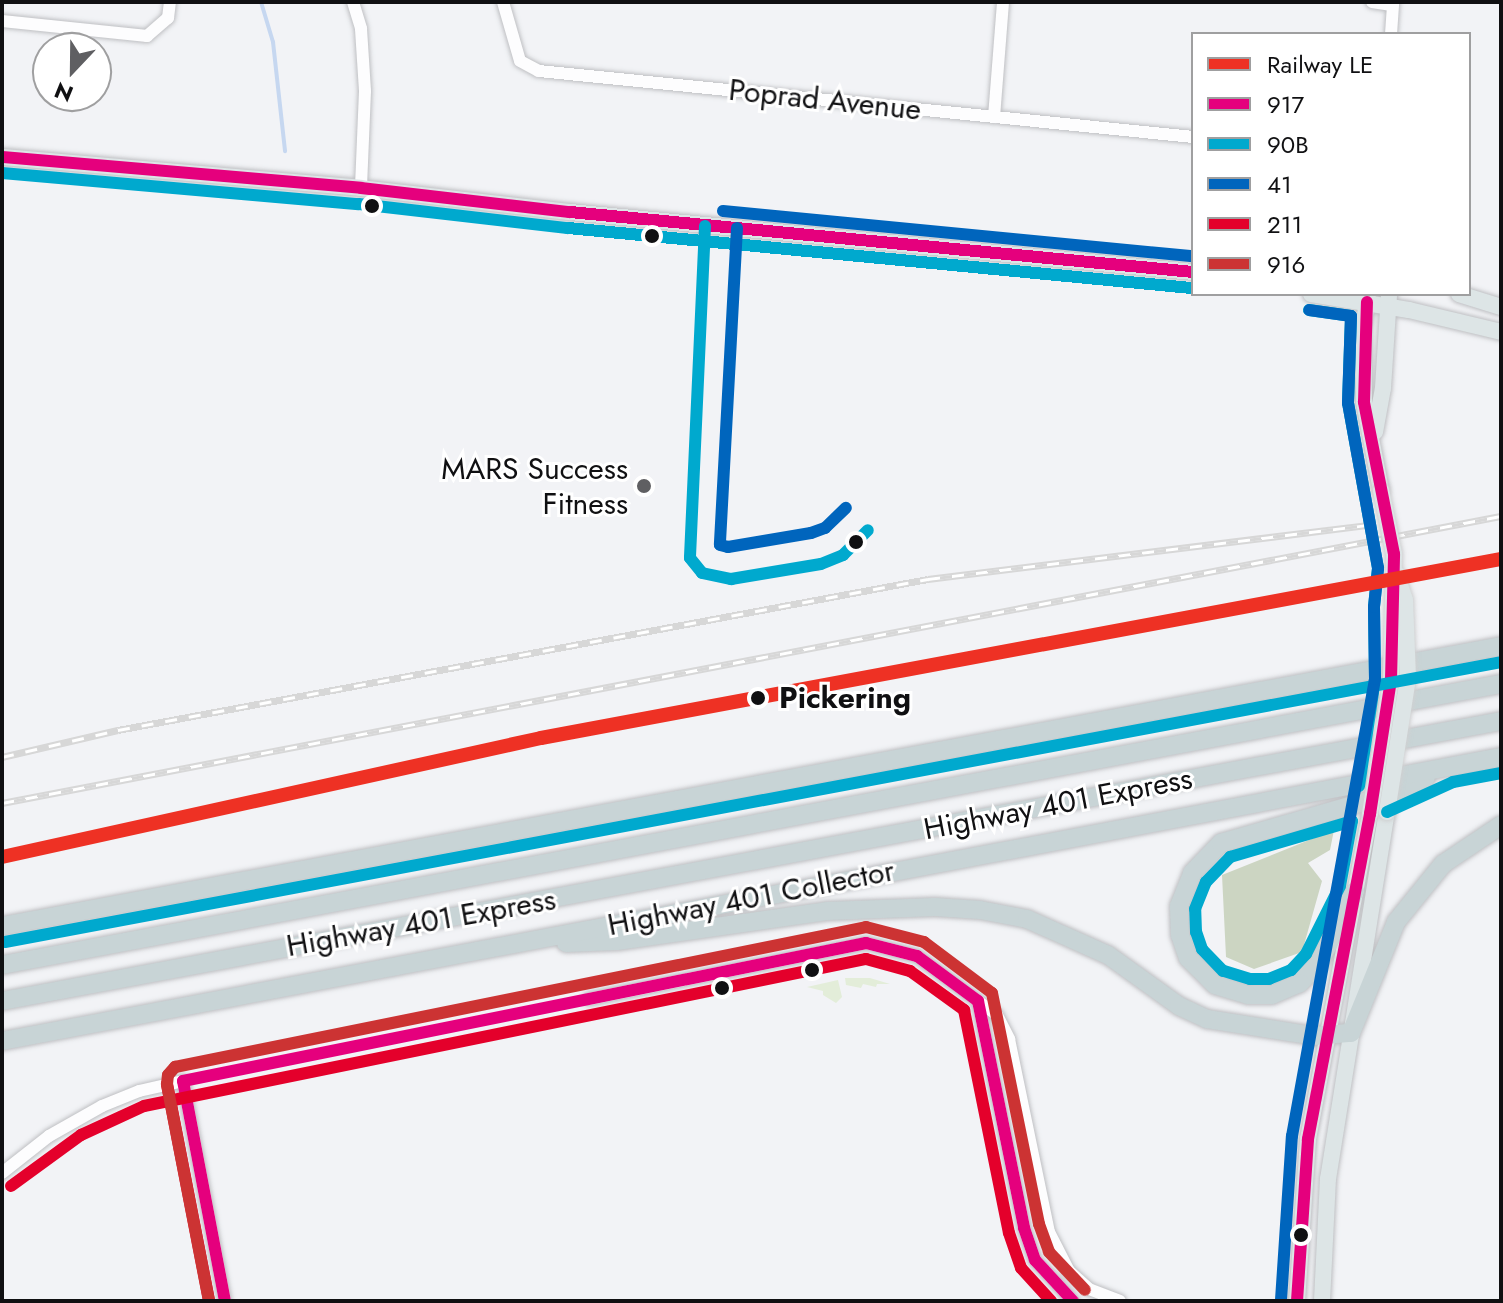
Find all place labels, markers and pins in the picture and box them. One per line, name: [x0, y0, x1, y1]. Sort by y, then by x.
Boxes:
unlabelled marker: [364, 198, 380, 214]
unlabelled marker: [644, 228, 660, 244]
place label: MARS Success Fitness: [441, 451, 628, 522]
marker: MARS Success Fitness: [635, 477, 653, 495]
unlabelled marker: [848, 534, 864, 550]
place label: Pickering: [779, 680, 911, 716]
marker: Pickering: [744, 684, 772, 712]
unlabelled marker: [804, 962, 820, 978]
unlabelled marker: [714, 980, 730, 996]
unlabelled marker: [1293, 1227, 1309, 1243]

